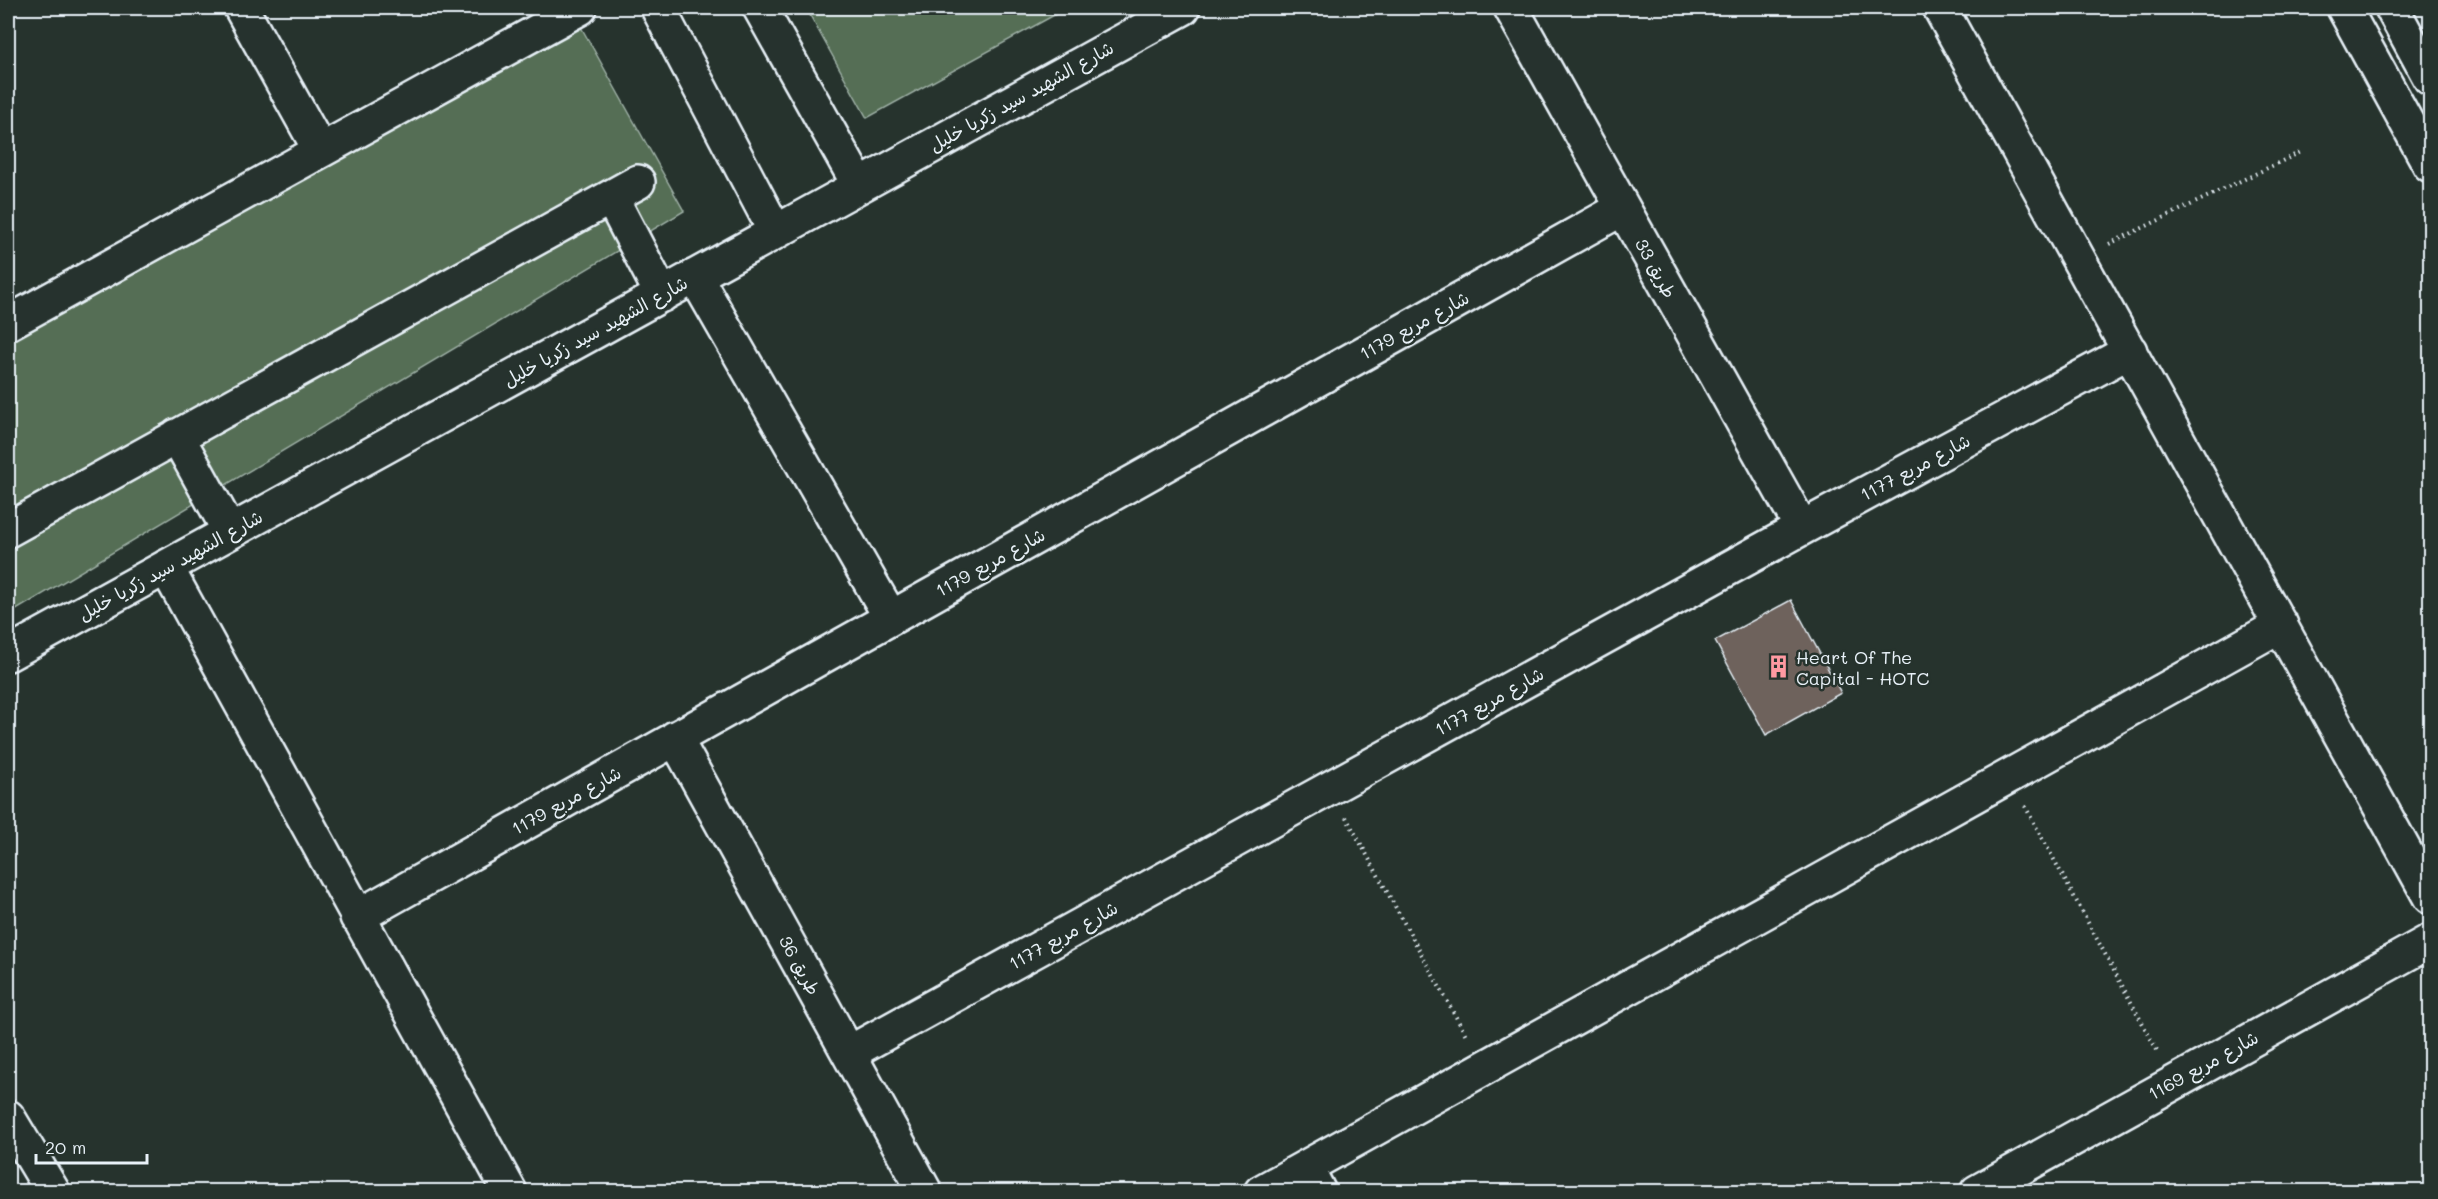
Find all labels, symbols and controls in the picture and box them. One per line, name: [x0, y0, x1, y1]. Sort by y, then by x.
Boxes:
street label: شارع الشهيد سيد زكريا خليل: [924, 35, 1118, 158]
street label: طريق 33: [1630, 234, 1682, 302]
street label: شارع الشهيد سيد زكريا خليل: [498, 270, 692, 393]
street label: شارع مربع 1179: [1355, 285, 1474, 367]
street label: شارع مربع 1177: [1856, 428, 1975, 508]
street label: شارع الشهيد سيد زكريا خليل: [73, 504, 267, 627]
street label: شارع مربع 1179: [931, 522, 1050, 604]
place label: Heart Of The Capital - HOTC: [1796, 645, 1930, 690]
building icon: Heart Of The Capital - HOTC: [1765, 654, 1791, 680]
street label: شارع مربع 1177: [1430, 661, 1549, 743]
street label: شارع مربع 1179: [507, 760, 626, 842]
street label: شارع مربع 1177: [1004, 895, 1123, 977]
street label: طريق 36: [774, 931, 826, 999]
street label: شارع مربع 1169: [2144, 1025, 2263, 1107]
scale bar: [36, 1127, 147, 1165]
text: 20 m: [45, 1135, 86, 1159]

